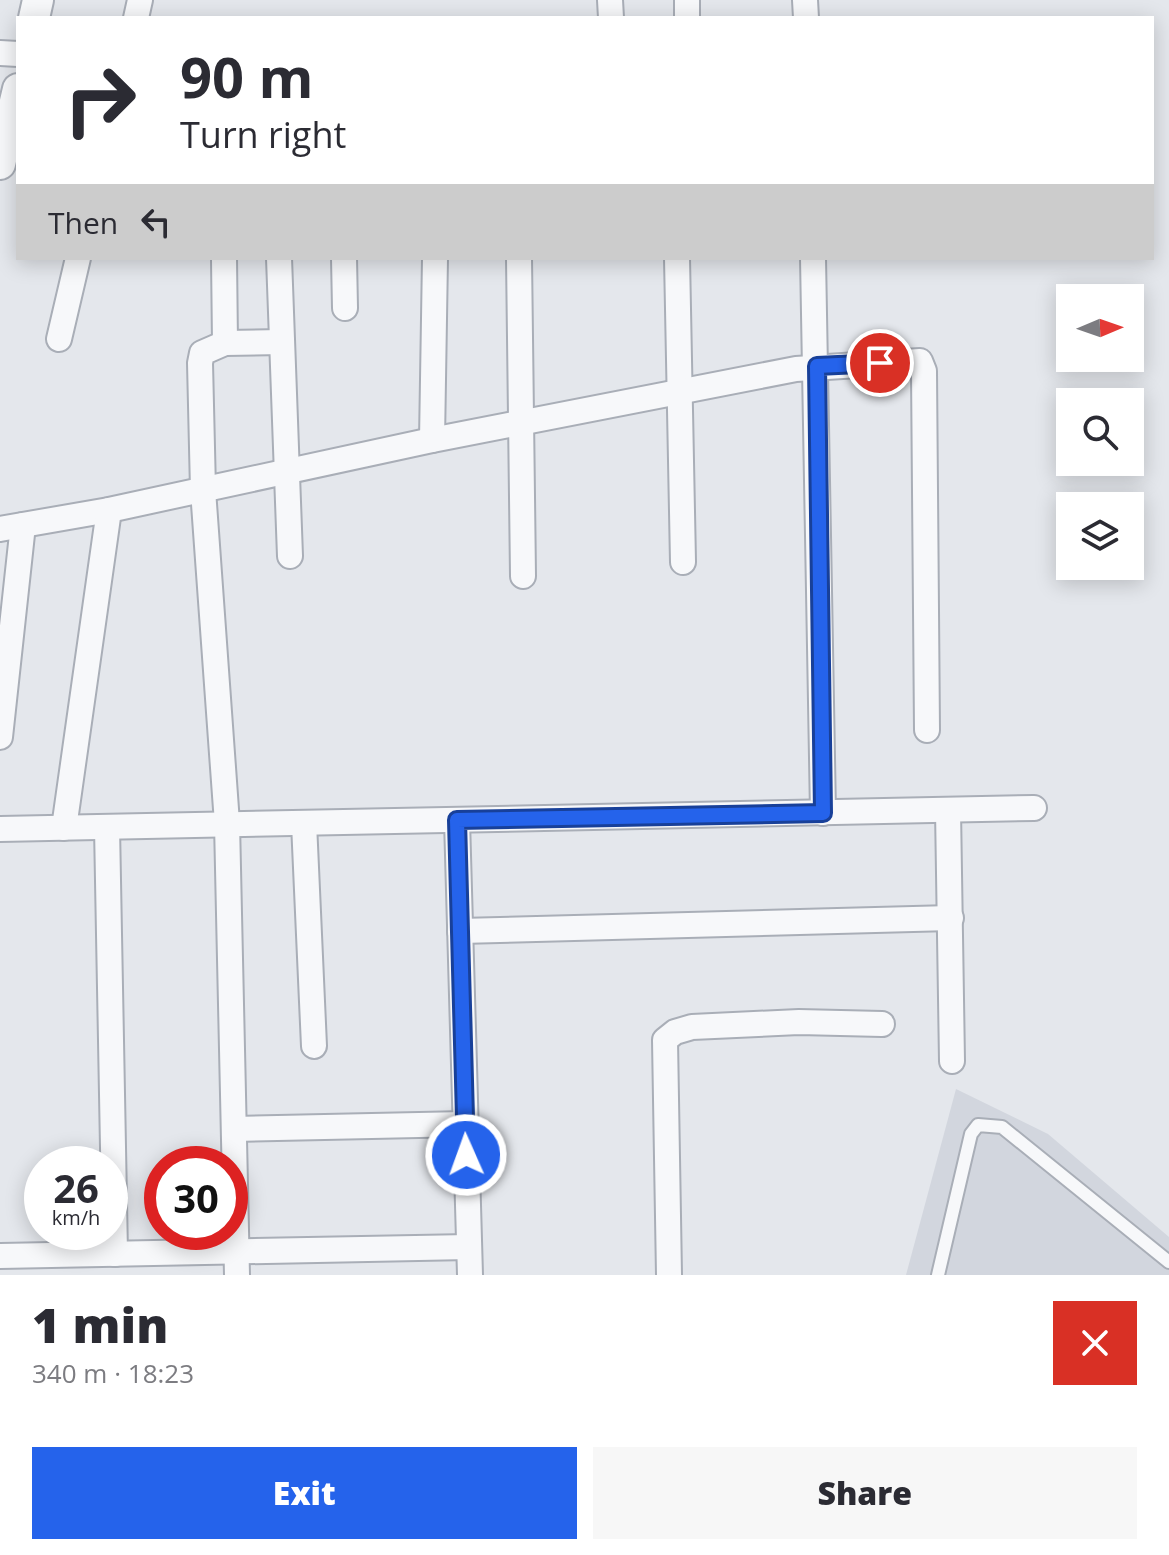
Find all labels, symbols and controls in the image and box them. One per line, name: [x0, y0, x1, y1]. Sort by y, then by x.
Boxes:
text: 90 m: [180, 38, 314, 114]
icon: right: [48, 48, 152, 152]
text: Turn right: [180, 110, 346, 159]
icon: left: [134, 200, 178, 244]
text: Then: [48, 202, 118, 243]
north arrow: [1056, 284, 1144, 372]
map controls: [1056, 284, 1144, 580]
pin: [846, 329, 914, 397]
icon: arrive: [858, 341, 902, 385]
button: search: [1056, 388, 1144, 476]
button: layers: [1056, 492, 1144, 580]
position arrow: [424, 1113, 508, 1197]
speed limit sign: 30: [144, 1146, 248, 1250]
text: 26: [53, 1160, 99, 1215]
text: km/h: [52, 1204, 100, 1231]
text: 1 min: [32, 1292, 168, 1357]
button: close: [1053, 1301, 1137, 1385]
text: 340 m · 18:23: [32, 1355, 194, 1391]
button: Exit: [32, 1447, 577, 1539]
button: Share: [593, 1447, 1137, 1539]

